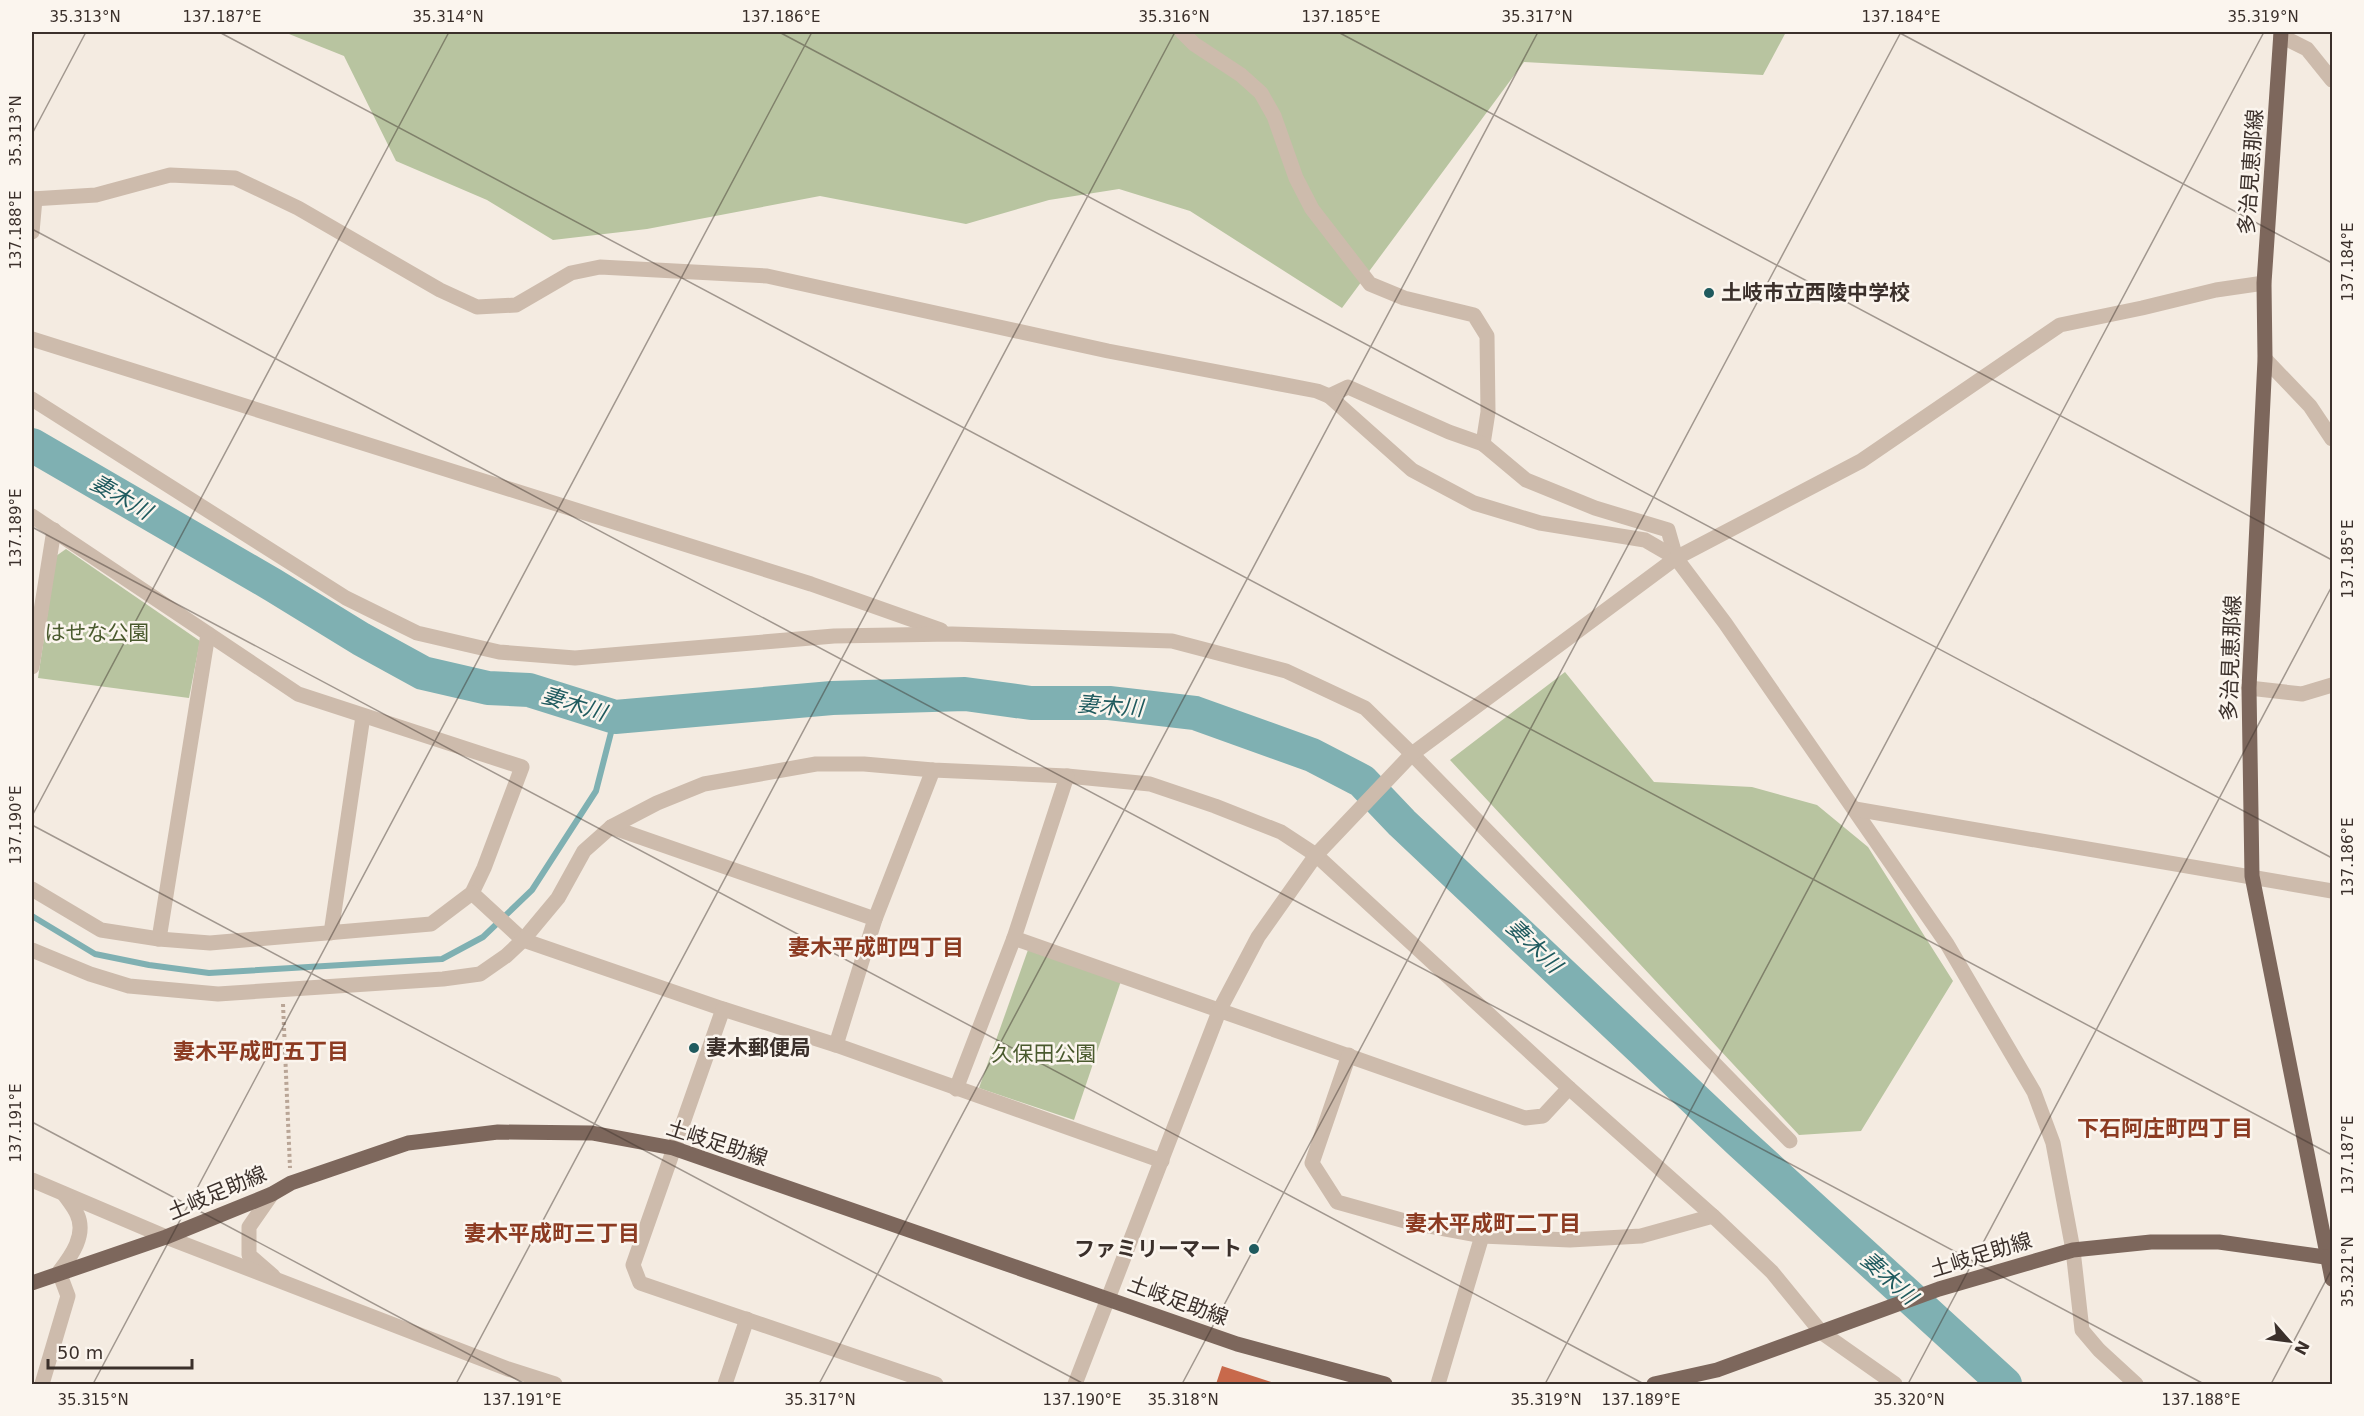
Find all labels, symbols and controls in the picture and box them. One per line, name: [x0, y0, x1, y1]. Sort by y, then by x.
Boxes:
text: 35.313°N: [49, 8, 121, 26]
text: 137.187°E: [182, 8, 262, 26]
text: 35.314°N: [412, 8, 484, 26]
text: 137.186°E: [741, 8, 821, 26]
text: 35.316°N: [1138, 8, 1210, 26]
text: 137.185°E: [1301, 8, 1381, 26]
text: 35.317°N: [1501, 8, 1573, 26]
text: 137.184°E: [1861, 8, 1941, 26]
text: 35.319°N: [2227, 8, 2299, 26]
text: 35.313°N: [7, 95, 25, 167]
street label: 多治見恵那線: [2235, 108, 2267, 236]
text: 137.188°E: [7, 190, 25, 270]
text: 137.184°E: [2339, 222, 2357, 302]
place label: 土岐市立西陵中学校: [1721, 281, 1910, 305]
marker: 土岐市立西陵中学校: [1702, 286, 1716, 300]
water label: 妻木川: [86, 470, 158, 525]
text: 137.189°E: [7, 488, 25, 568]
text: 137.185°E: [2339, 519, 2357, 599]
street label: 多治見恵那線: [2217, 595, 2245, 721]
park label: はせな公園: [45, 621, 150, 645]
water label: 妻木川: [539, 682, 611, 726]
water label: 妻木川: [1076, 691, 1146, 721]
text: 137.190°E: [7, 785, 25, 865]
text: 137.186°E: [2339, 817, 2357, 897]
water label: 妻木川: [1502, 914, 1568, 979]
district label: 妻木平成町四丁目: [788, 935, 964, 960]
place label: 妻木郵便局: [706, 1036, 811, 1060]
district label: 妻木平成町五丁目: [173, 1039, 349, 1064]
marker: 妻木郵便局: [687, 1041, 701, 1055]
park label: 久保田公園: [992, 1042, 1097, 1066]
text: 137.191°E: [7, 1083, 25, 1163]
street label: 土岐足助線: [663, 1115, 771, 1171]
text: 137.187°E: [2339, 1115, 2357, 1195]
district label: 下石阿庄町四丁目: [2077, 1116, 2253, 1141]
street label: 土岐足助線: [164, 1161, 270, 1225]
district label: 妻木平成町二丁目: [1405, 1211, 1581, 1236]
district label: 妻木平成町三丁目: [464, 1221, 640, 1246]
street label: 土岐足助線: [1927, 1228, 2035, 1282]
text: 35.321°N: [2339, 1236, 2357, 1308]
place label: ファミリーマート: [1074, 1237, 1242, 1261]
marker: ファミリーマート: [1247, 1242, 1261, 1256]
water label: 妻木川: [1856, 1247, 1923, 1311]
street label: 土岐足助線: [1125, 1272, 1231, 1330]
north arrow: [2259, 1311, 2319, 1371]
scale bar: [48, 1332, 192, 1370]
text: N: [2290, 1337, 2313, 1358]
text: 50 m: [57, 1342, 103, 1363]
text: 35.315°N: [57, 1391, 129, 1409]
text: 137.191°E: [482, 1391, 562, 1409]
text: 35.317°N: [784, 1391, 856, 1409]
text: 137.190°E: [1042, 1391, 1122, 1409]
text: 35.318°N: [1147, 1391, 1219, 1409]
text: 35.319°N: [1510, 1391, 1582, 1409]
text: 137.189°E: [1601, 1391, 1681, 1409]
text: 35.320°N: [1873, 1391, 1945, 1409]
text: 137.188°E: [2161, 1391, 2241, 1409]

